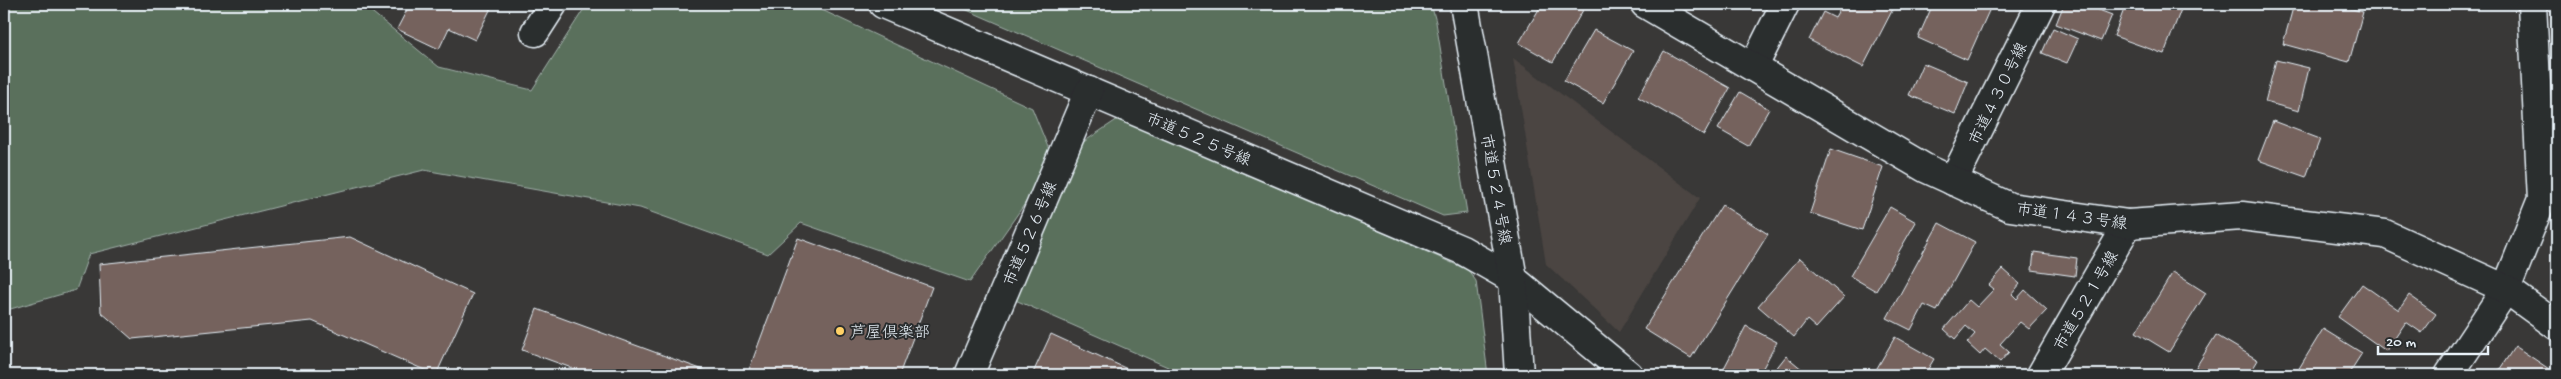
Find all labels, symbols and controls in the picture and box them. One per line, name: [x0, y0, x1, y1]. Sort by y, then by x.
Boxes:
street label: 市道４３０号線: [1965, 39, 2033, 149]
street label: 市道５２５号線: [1142, 109, 1254, 172]
street label: 市道５２４号線: [1474, 132, 1515, 246]
street label: 市道５２６号線: [1000, 178, 1063, 290]
street label: 市道１４３号線: [2015, 199, 2129, 236]
street label: 市道５２１号線: [2050, 247, 2124, 355]
place label: 芦屋倶楽部: [850, 323, 930, 344]
scale bar: [2378, 324, 2488, 356]
marker: 芦屋倶楽部: [834, 325, 846, 337]
text: 20 m: [2386, 334, 2416, 352]

